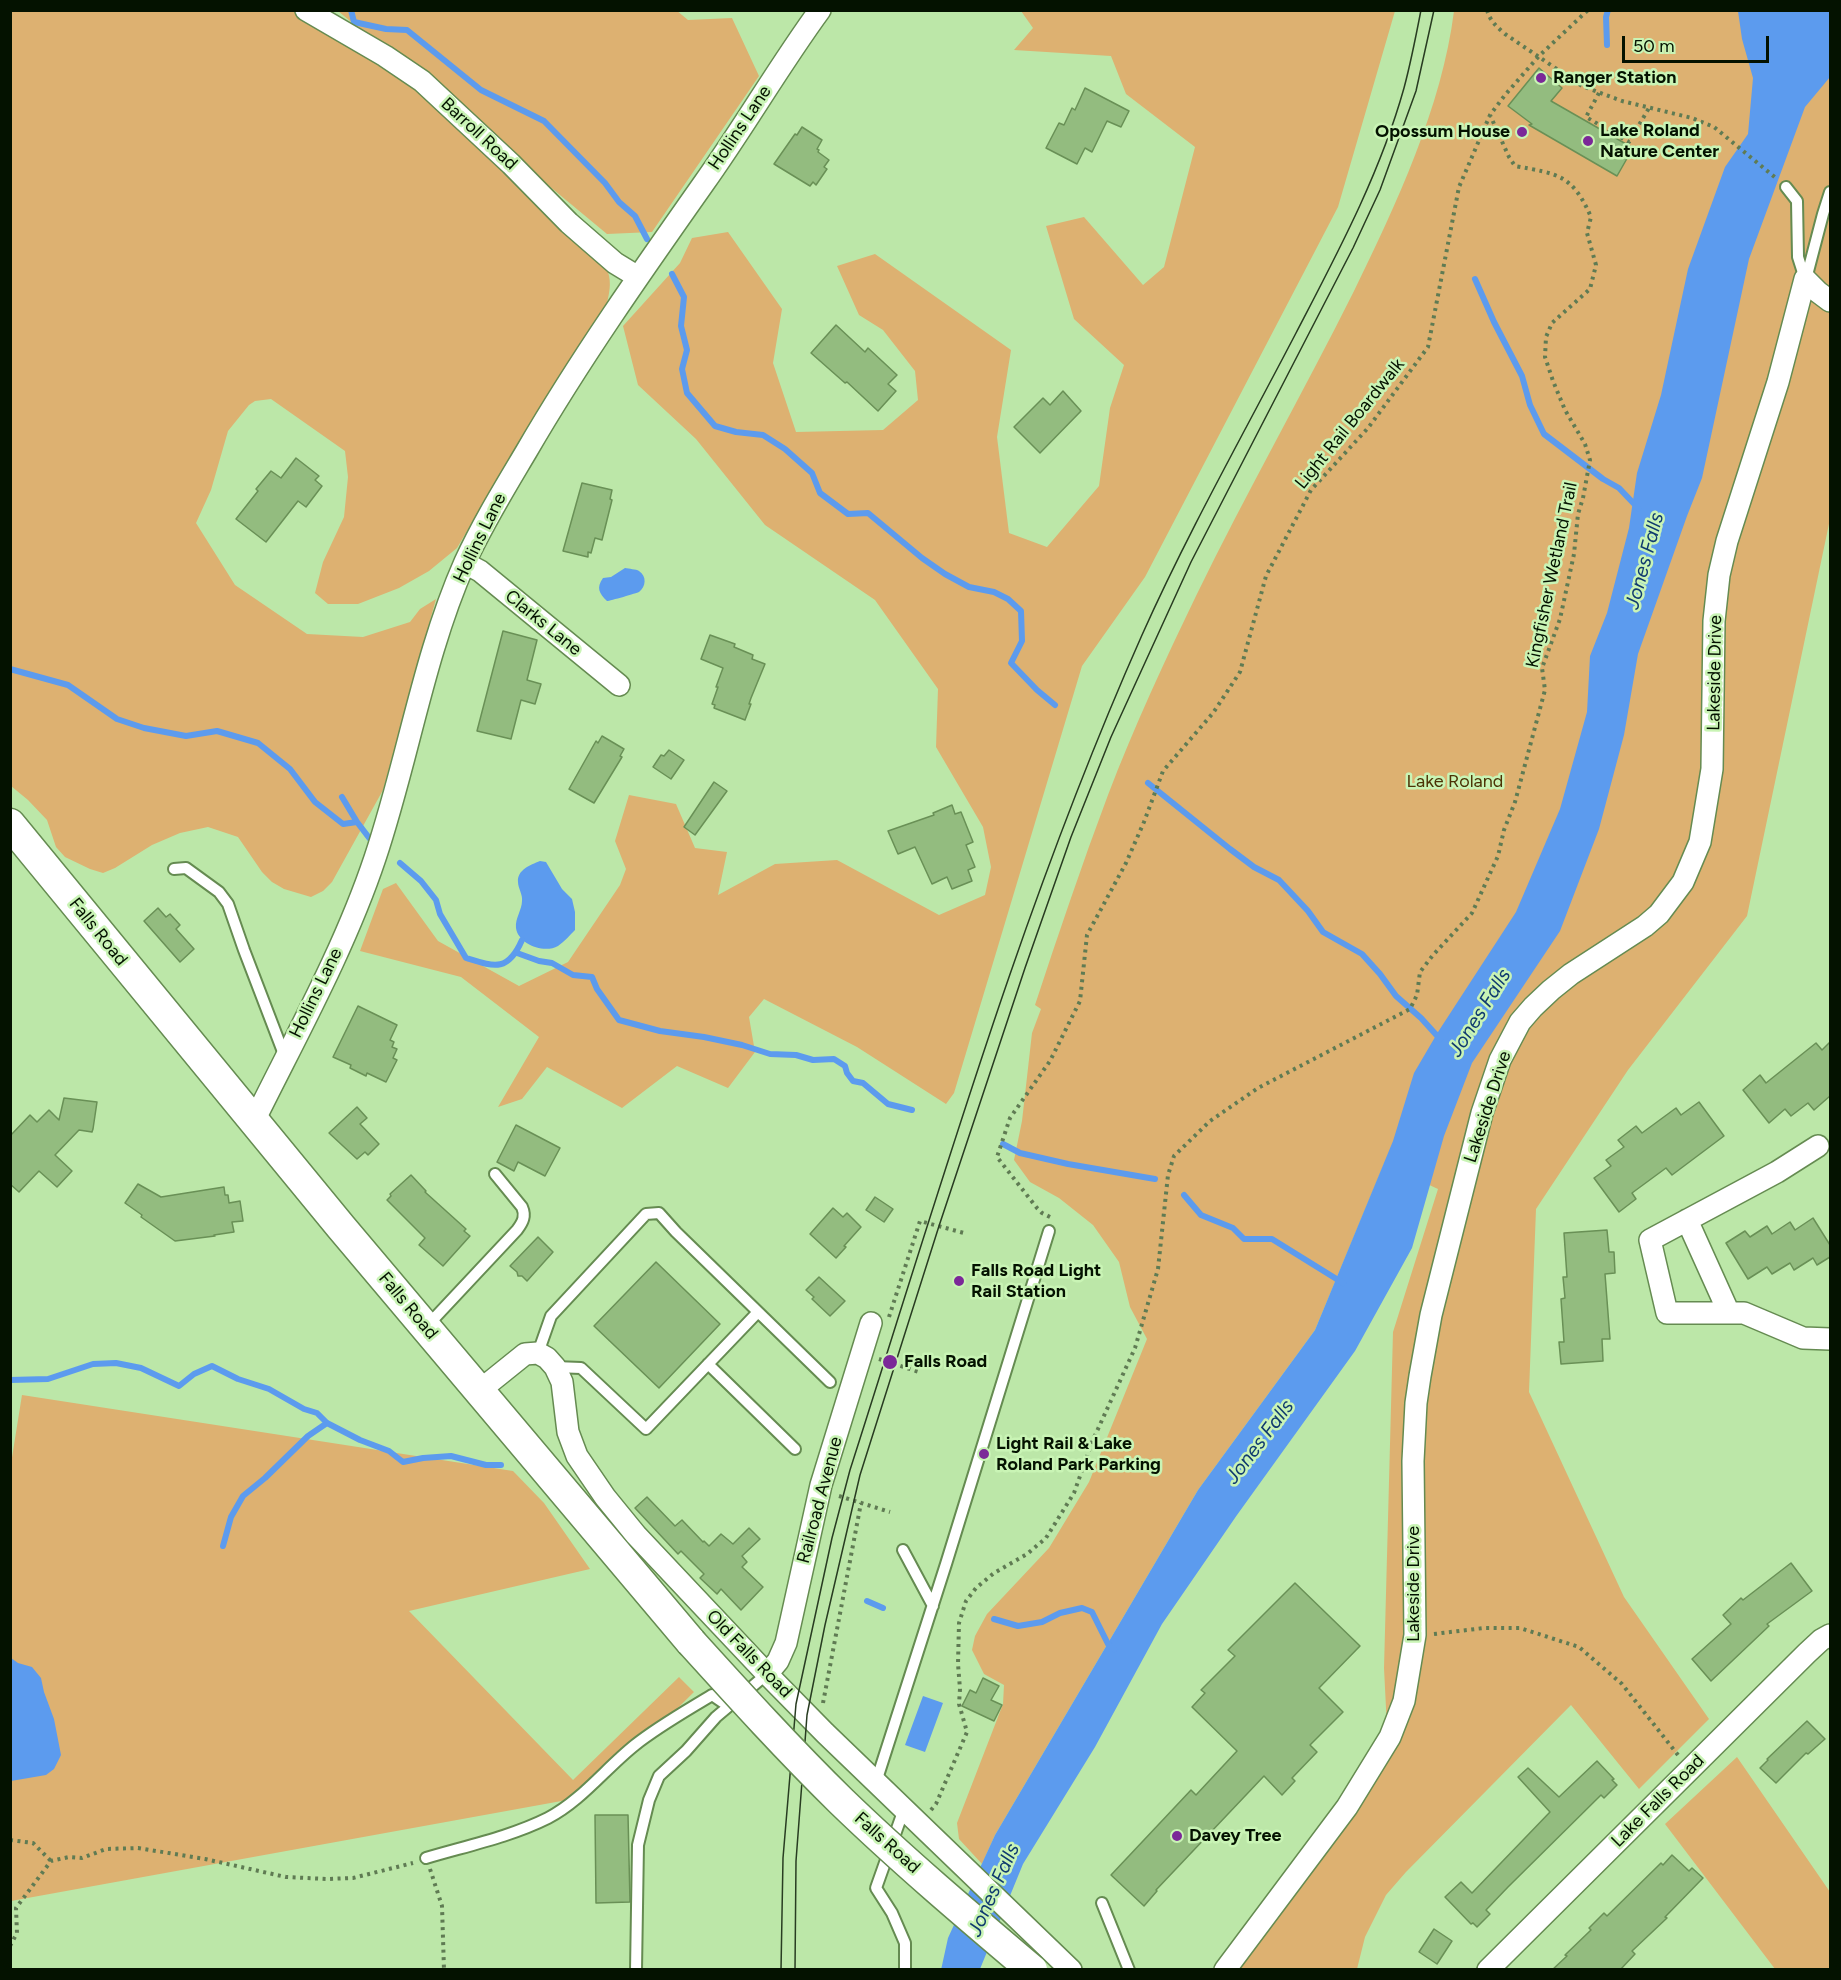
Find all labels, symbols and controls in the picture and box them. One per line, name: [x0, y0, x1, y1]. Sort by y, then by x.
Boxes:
scale bar: [1625, 24, 1772, 62]
text: 50 m: [1633, 35, 1675, 57]
place label: Ranger Station: [1553, 67, 1677, 89]
marker: Ranger Station: [1534, 71, 1548, 85]
street label: Hollins Lane: [704, 82, 776, 174]
street label: Barroll Road: [436, 93, 522, 175]
place label: Lake Roland Nature Center: [1600, 120, 1719, 162]
place label: Opossum House: [1375, 121, 1510, 143]
marker: Opossum House: [1515, 125, 1529, 139]
marker: Lake Roland Nature Center: [1581, 134, 1595, 148]
street label: Light Rail Boardwalk: [1291, 354, 1409, 494]
street label: Kingfisher Wetland Trail: [1522, 480, 1582, 670]
street label: Hollins Lane: [449, 490, 511, 586]
water label: Jones Falls: [1621, 510, 1669, 612]
street label: Clarks Lane: [500, 586, 586, 660]
street label: Lakeside Drive: [1703, 615, 1727, 731]
park label: Lake Roland: [1407, 771, 1503, 793]
street label: Falls Road: [64, 894, 132, 970]
street label: Hollins Lane: [285, 945, 347, 1041]
water label: Jones Falls: [1444, 965, 1516, 1061]
street label: Lakeside Drive: [1460, 1049, 1516, 1165]
place label: Falls Road Light Rail Station: [971, 1260, 1101, 1302]
street label: Falls Road: [374, 1268, 442, 1344]
marker: Falls Road Light Rail Station: [952, 1274, 966, 1288]
place label: Falls Road: [904, 1351, 987, 1373]
marker: Falls Road: [881, 1353, 899, 1371]
water label: Jones Falls: [1221, 1395, 1299, 1489]
place label: Light Rail & Lake Roland Park Parking: [996, 1433, 1161, 1476]
street label: Railroad Avenue: [793, 1434, 847, 1566]
marker: Light Rail & Lake Roland Park Parking: [977, 1447, 991, 1461]
street label: Lakeside Drive: [1403, 1526, 1425, 1642]
street label: Old Falls Road: [702, 1606, 796, 1702]
street label: Lake Falls Road: [1607, 1750, 1709, 1852]
street label: Falls Road: [850, 1808, 924, 1878]
place label: Davey Tree: [1189, 1825, 1281, 1847]
marker: Davey Tree: [1170, 1829, 1184, 1843]
water label: Jones Falls: [963, 1840, 1025, 1940]

